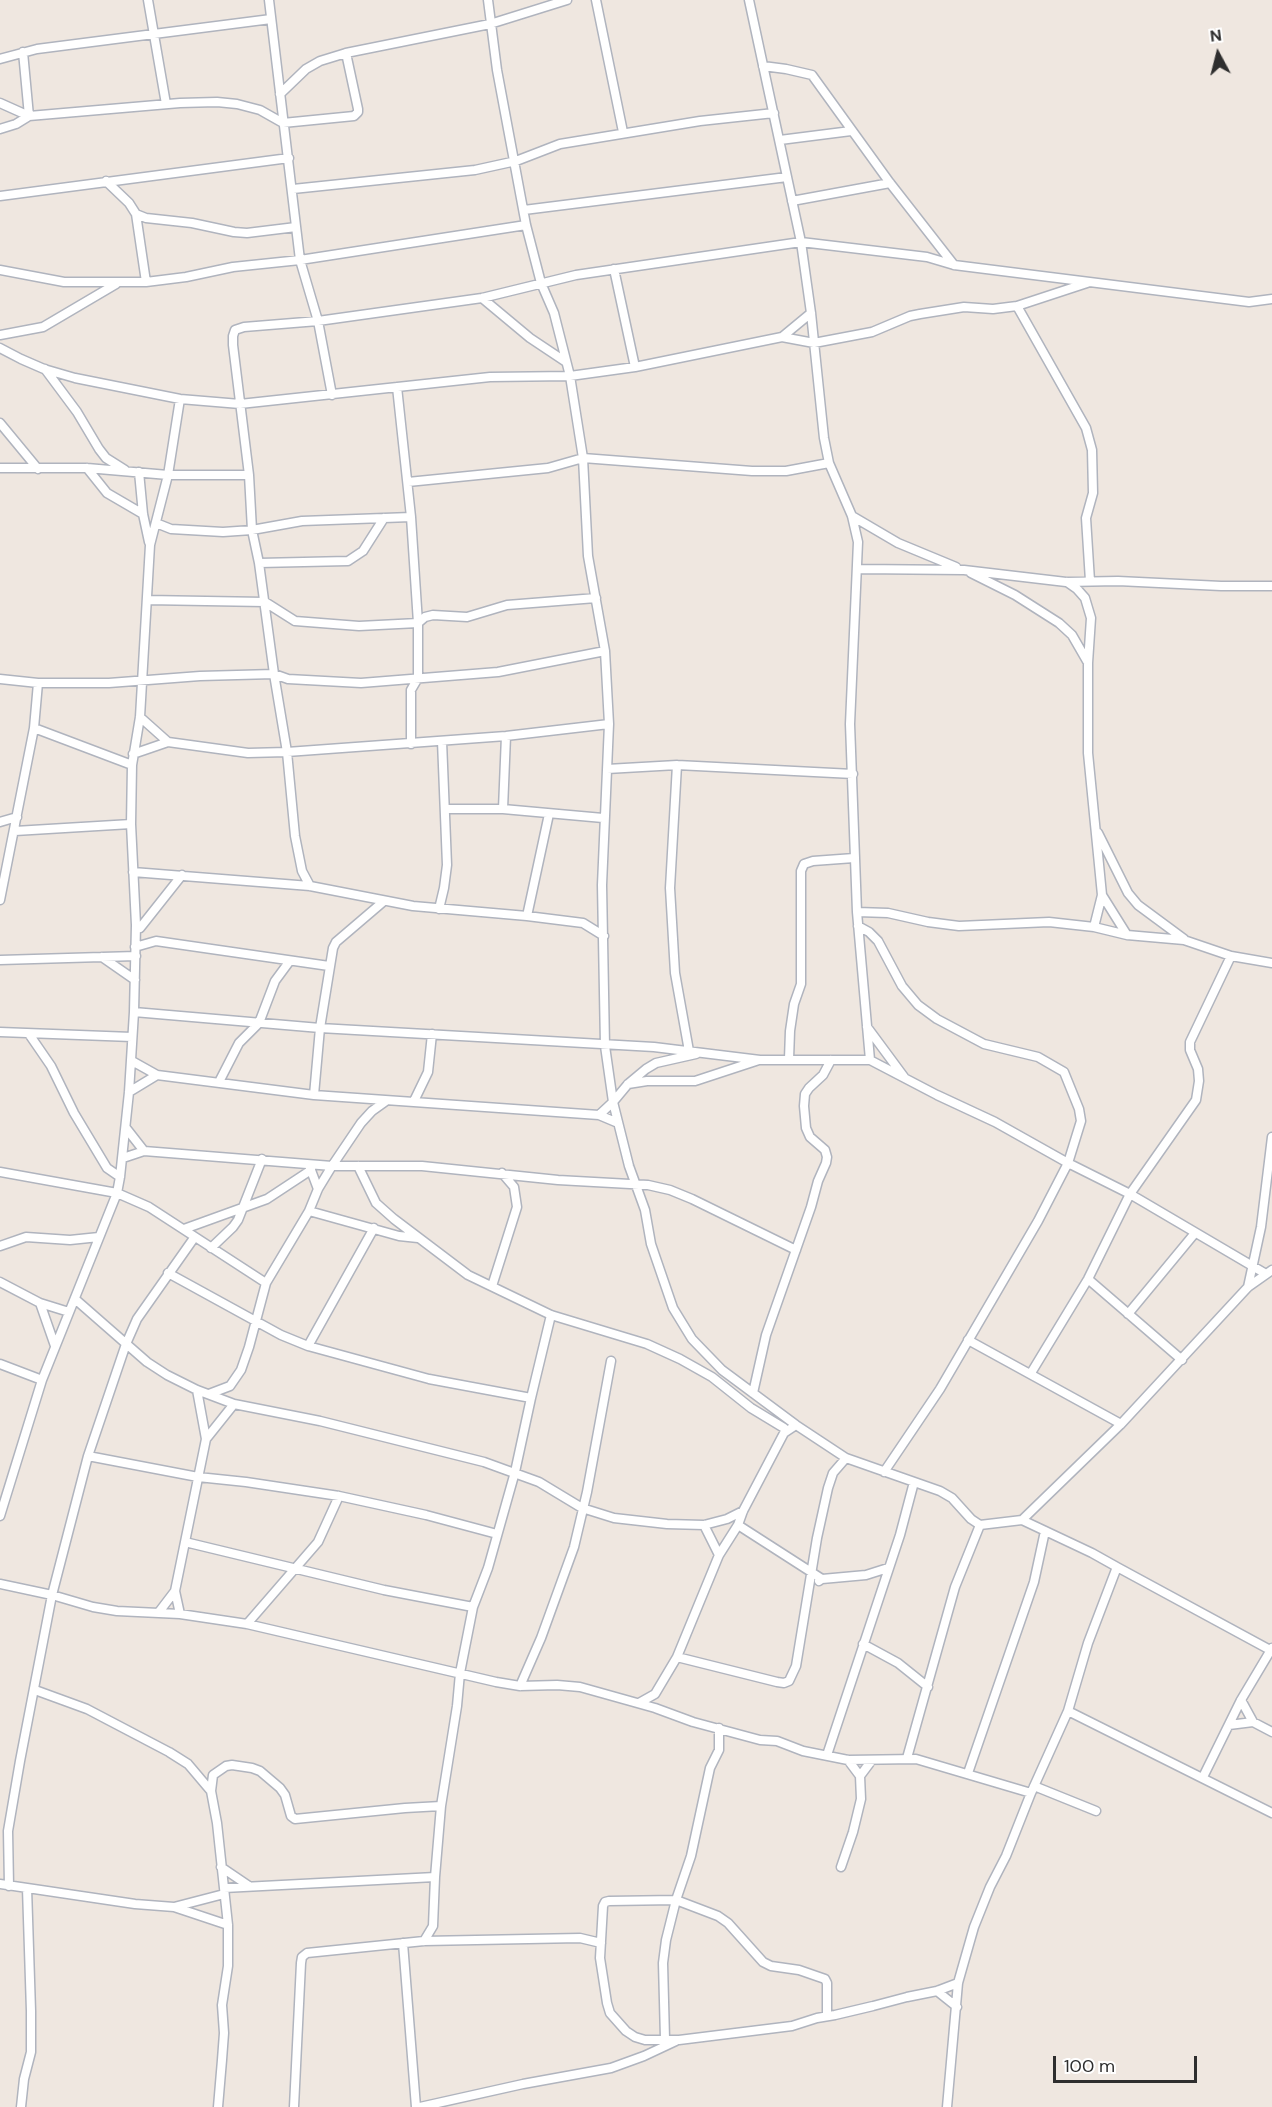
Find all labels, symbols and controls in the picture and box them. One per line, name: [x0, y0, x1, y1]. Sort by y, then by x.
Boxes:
north arrow: [1188, 24, 1248, 84]
text: N: [1209, 25, 1223, 47]
scale bar: [1056, 2044, 1200, 2082]
text: 100 m: [1064, 2054, 1115, 2078]

